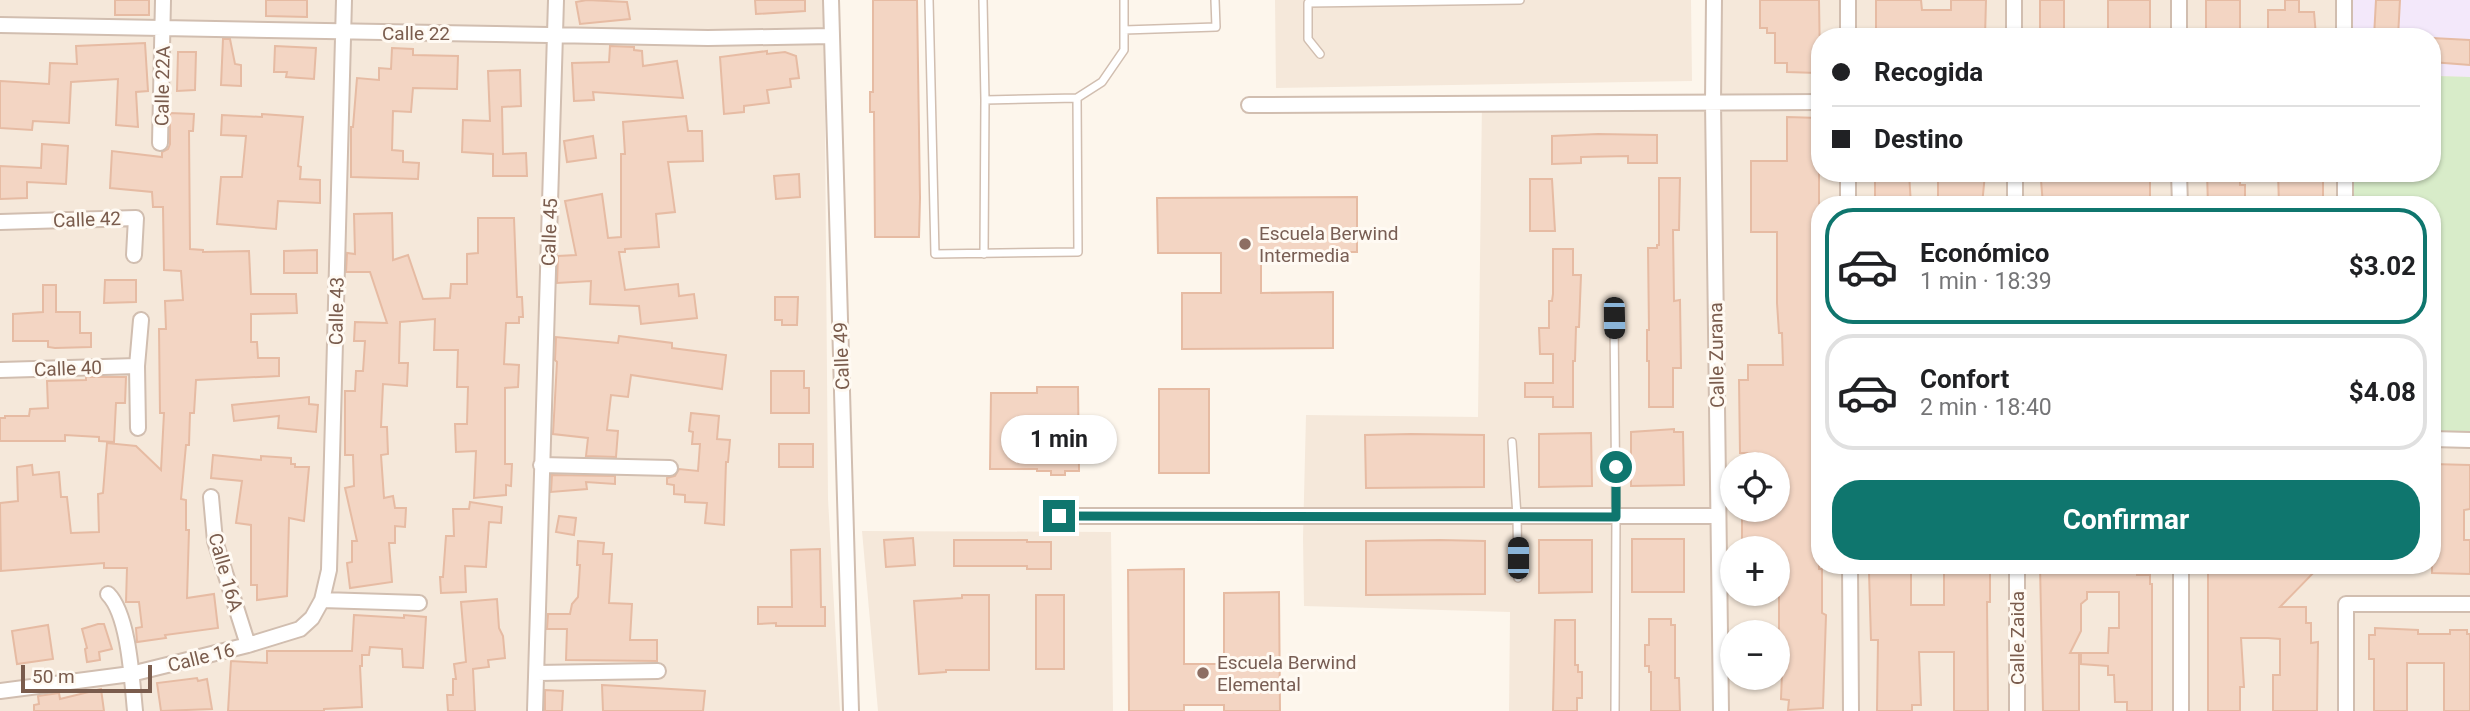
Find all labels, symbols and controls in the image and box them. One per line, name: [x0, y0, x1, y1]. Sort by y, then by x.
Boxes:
street label: Calle 22: [382, 22, 450, 45]
street label: Calle 22A: [150, 45, 175, 126]
text: Recogida: [1874, 57, 1983, 87]
text: Destino: [1874, 124, 1963, 154]
street label: Calle 45: [537, 198, 562, 266]
street label: Calle 42: [53, 207, 121, 232]
place label: Escuela Berwind Intermedia: [1259, 222, 1398, 267]
icon: car: [1836, 235, 1899, 298]
marker: Escuela Berwind Intermedia: [1237, 236, 1253, 252]
text: Económico: [1920, 238, 2049, 268]
text: $3.02: [2349, 251, 2416, 281]
text: 1 min · 18:39: [1920, 268, 2052, 295]
street label: Calle 43: [324, 277, 349, 345]
car: [1604, 297, 1625, 339]
street label: Calle Zurana: [1704, 302, 1729, 408]
street label: Calle 49: [829, 322, 854, 390]
street label: Calle 40: [34, 356, 102, 381]
icon: car: [1836, 361, 1899, 424]
text: Confort: [1920, 364, 2009, 394]
text: $4.08: [2349, 377, 2416, 407]
text: 2 min · 18:40: [1920, 394, 2052, 421]
callout: 1 min: [1001, 414, 1117, 463]
text: 1 min: [1030, 426, 1088, 453]
route start: [1600, 451, 1632, 483]
map controls: [1720, 452, 1790, 690]
button: locate: [1720, 452, 1790, 522]
button: Confirmar: [1832, 480, 2420, 560]
route end: [1043, 500, 1075, 532]
street label: Calle 16A: [203, 530, 248, 615]
button: +: [1720, 536, 1790, 606]
car: [1508, 537, 1529, 579]
street label: Calle Zaida: [2006, 591, 2029, 685]
button: −: [1720, 620, 1790, 690]
street label: Calle 16: [165, 638, 237, 677]
place label: Escuela Berwind Elemental: [1217, 651, 1356, 696]
scale bar: [21, 662, 152, 694]
text: 50 m: [32, 665, 75, 688]
marker: Escuela Berwind Elemental: [1195, 665, 1211, 681]

